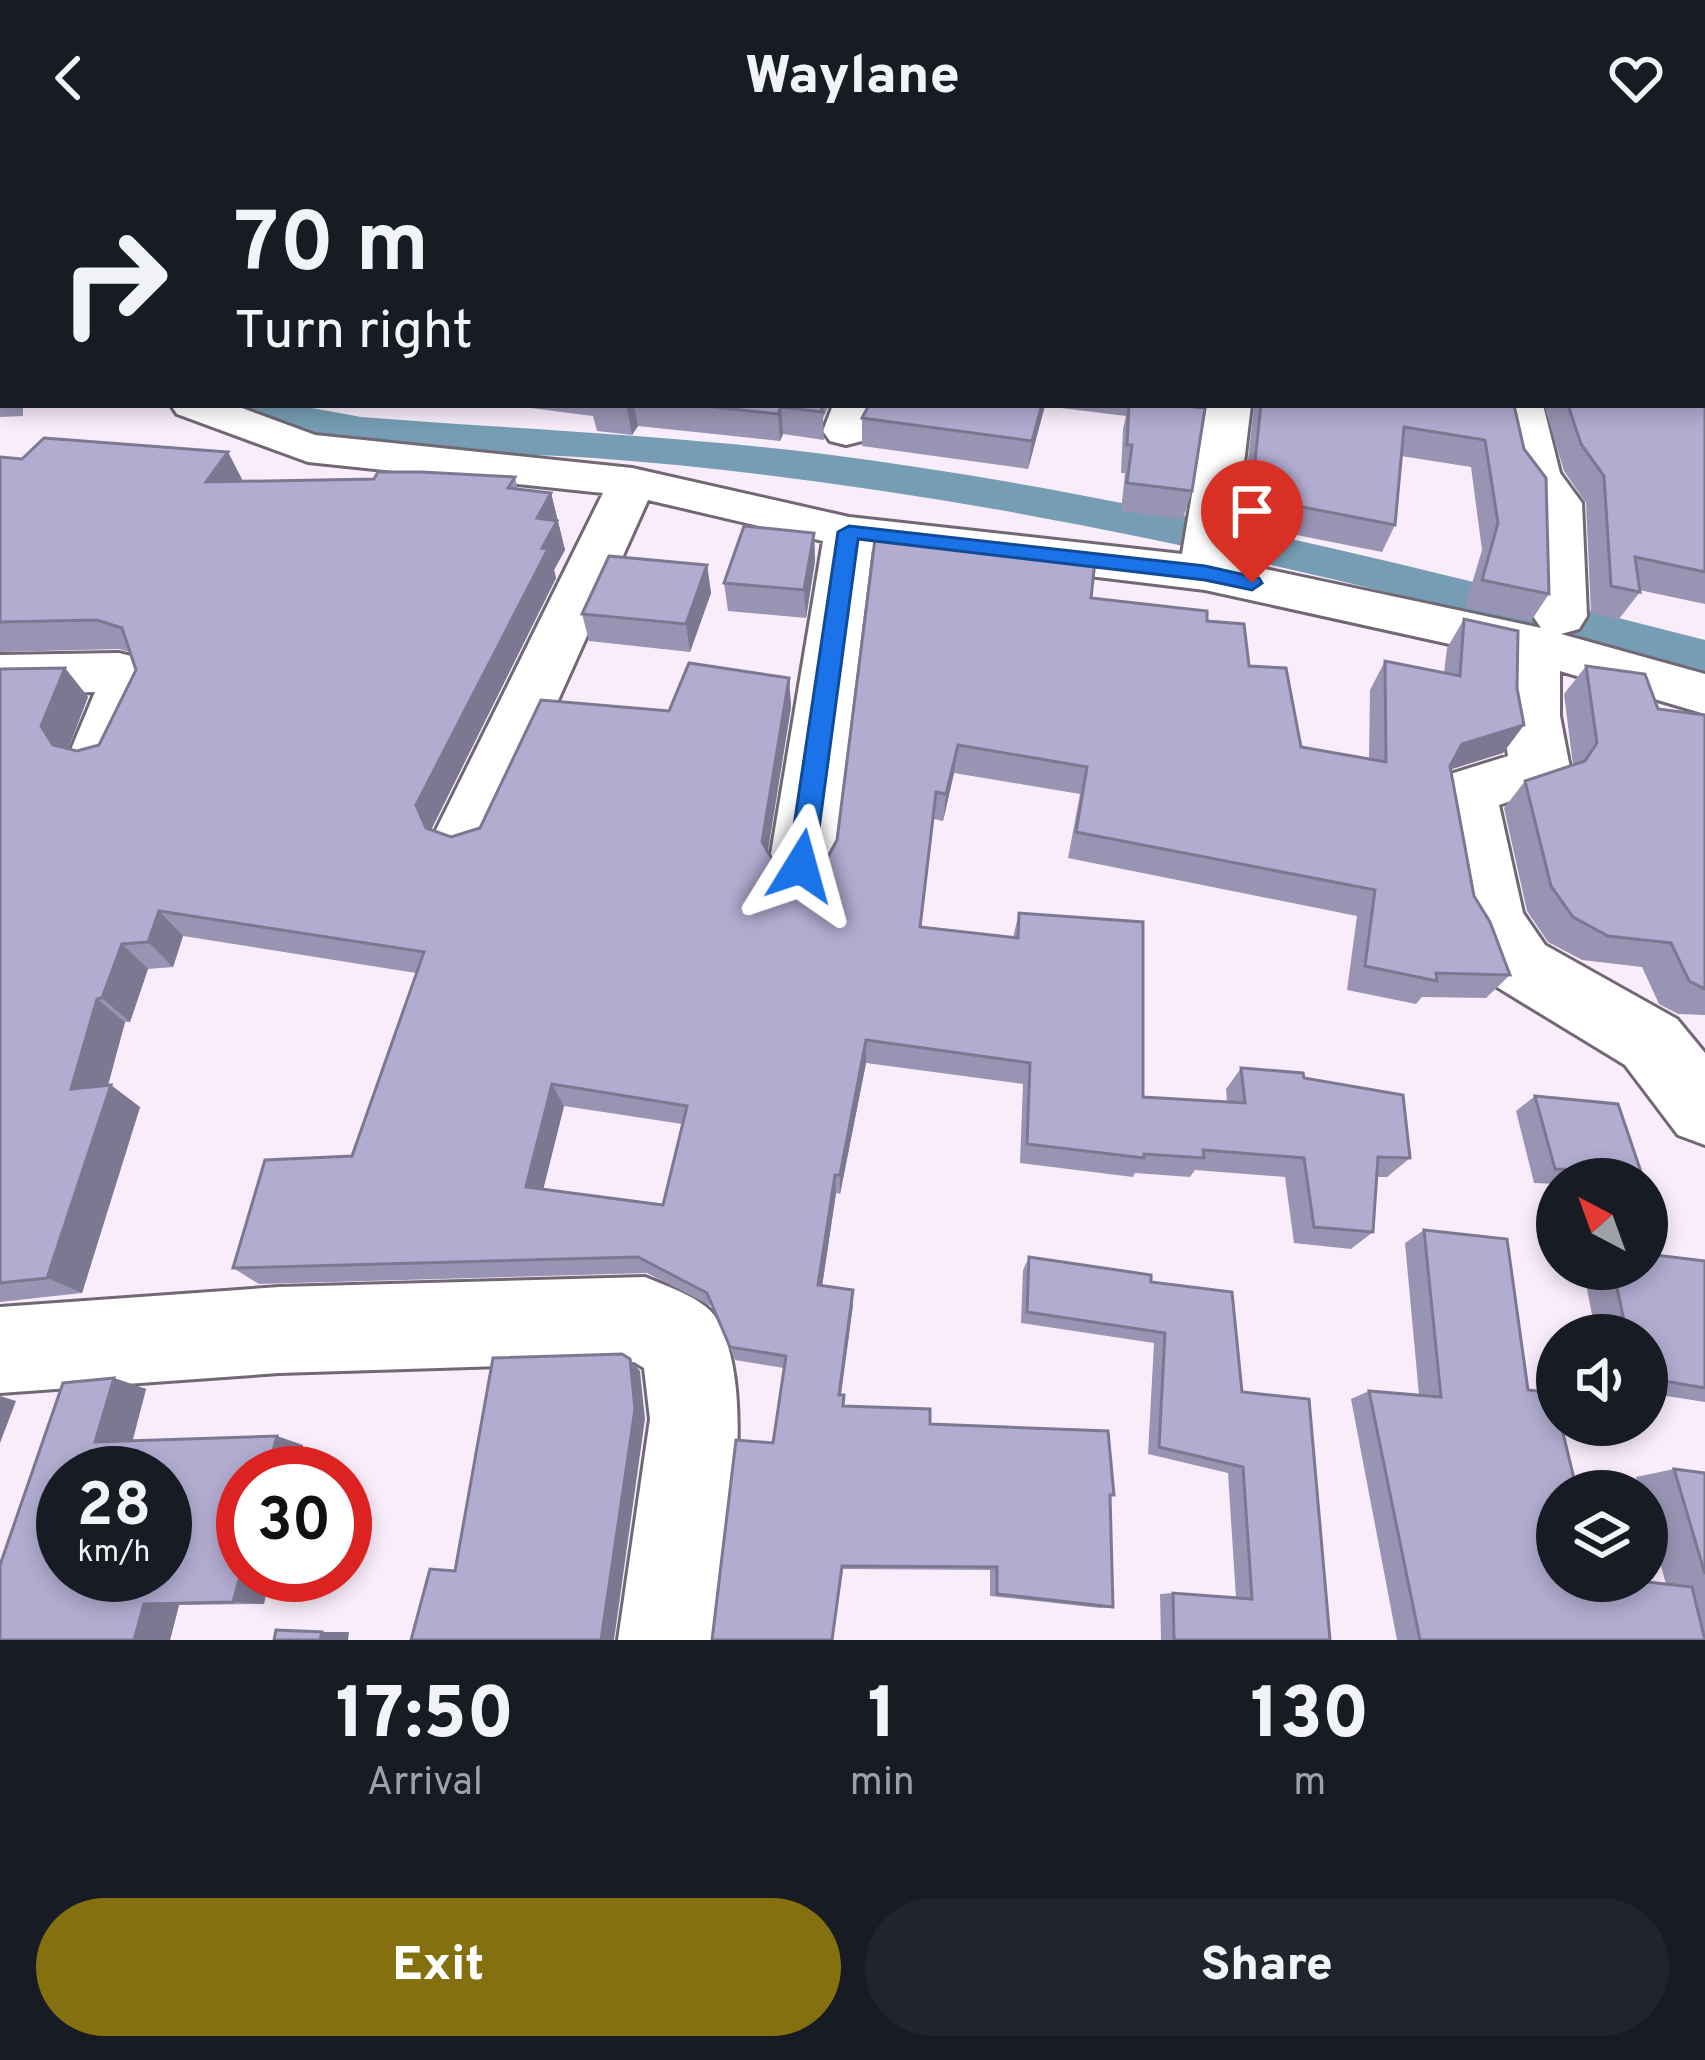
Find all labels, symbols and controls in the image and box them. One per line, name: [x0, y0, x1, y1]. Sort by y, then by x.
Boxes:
text: Waylane: [745, 44, 960, 113]
icon: back: [36, 45, 102, 111]
icon: heart: [1603, 45, 1669, 111]
text: 70 m: [234, 195, 429, 301]
icon: right: [36, 204, 192, 360]
text: Turn right: [234, 299, 473, 368]
pin: [1201, 460, 1303, 583]
icon: arrive: [1219, 478, 1285, 544]
position arrow: [738, 803, 864, 929]
north arrow: [1536, 1158, 1668, 1290]
map controls: [1536, 1158, 1668, 1602]
button: sound: [1536, 1314, 1668, 1446]
speed limit sign: 30: [216, 1446, 372, 1602]
button: layers: [1536, 1470, 1668, 1602]
text: 28: [77, 1471, 151, 1547]
text: km/h: [78, 1535, 150, 1572]
text: 17:50: [336, 1672, 514, 1764]
text: 1: [868, 1672, 897, 1764]
text: 130: [1250, 1672, 1369, 1764]
text: Arrival: [367, 1760, 483, 1809]
text: min: [850, 1760, 915, 1809]
text: m: [1293, 1760, 1326, 1809]
button: Exit: [36, 1898, 841, 2036]
button: Share: [865, 1898, 1669, 2036]

